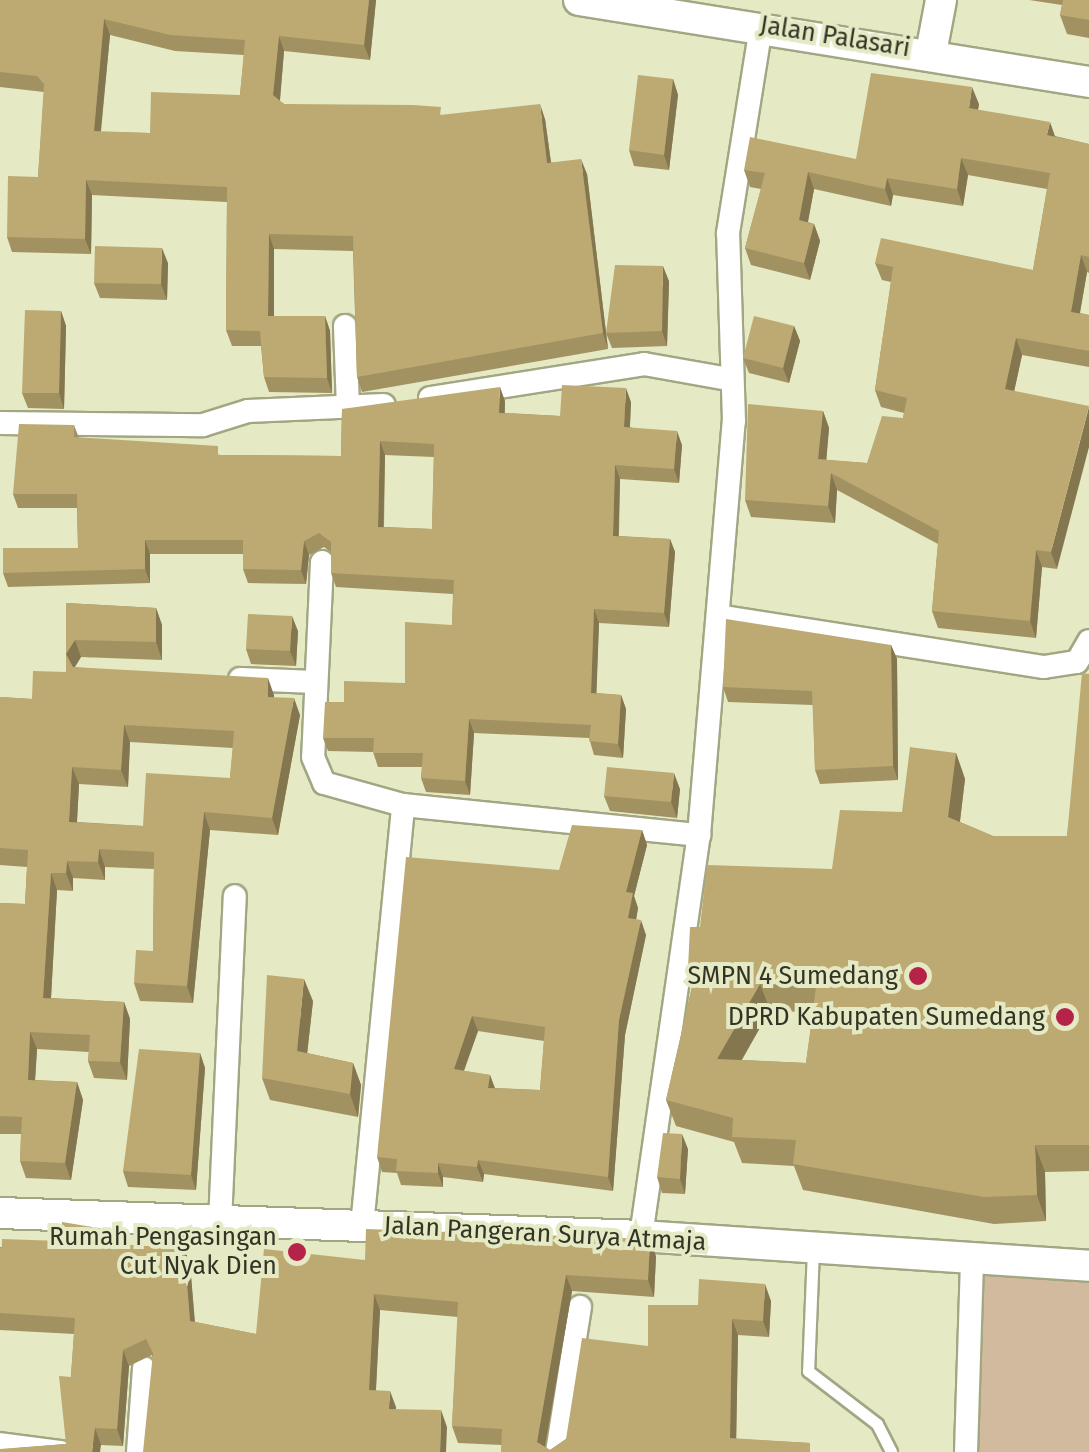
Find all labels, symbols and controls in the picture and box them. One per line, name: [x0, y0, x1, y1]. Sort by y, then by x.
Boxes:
street label: Jalan Palasari: [758, 10, 912, 64]
place label: SMPN 4 Sumedang: [688, 961, 898, 991]
marker: SMPN 4 Sumedang: [907, 965, 929, 987]
place label: DPRD Kabupaten Sumedang: [728, 1002, 1045, 1032]
marker: DPRD Kabupaten Sumedang: [1054, 1006, 1076, 1028]
street label: Jalan Pangeran Surya Atmaja: [383, 1211, 707, 1257]
place label: Rumah Pengasingan Cut Nyak Dien: [49, 1223, 277, 1282]
marker: Rumah Pengasingan Cut Nyak Dien: [286, 1241, 308, 1263]

